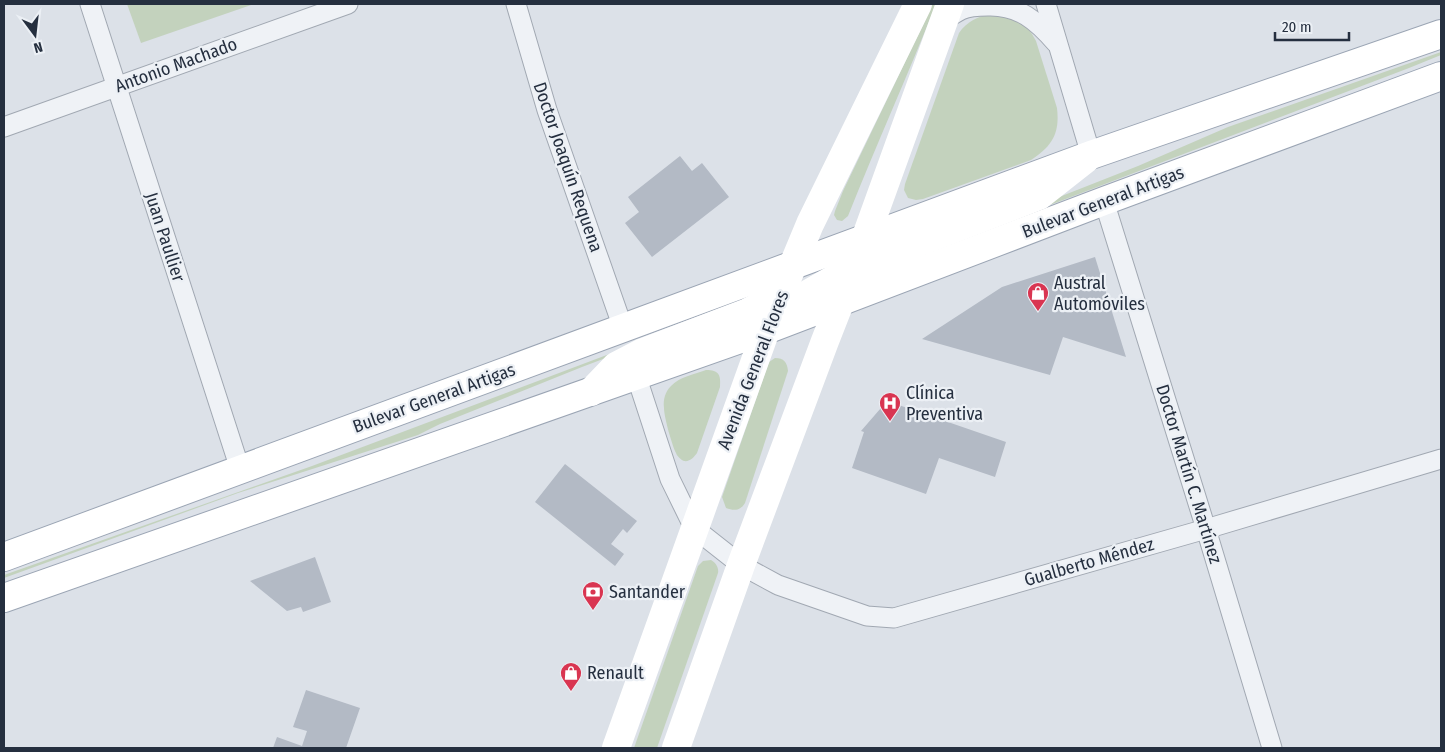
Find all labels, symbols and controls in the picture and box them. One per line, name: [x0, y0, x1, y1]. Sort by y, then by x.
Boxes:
north arrow: [10, 10, 60, 60]
scale bar: [1275, 10, 1349, 42]
text: 20 m: [1282, 18, 1312, 36]
street label: Antonio Machado: [112, 33, 240, 97]
text: N: [32, 38, 44, 56]
street label: Doctor Joaquín Requena: [529, 79, 607, 255]
street label: Bulevar General Artigas: [1019, 161, 1187, 243]
street label: Juan Paullier: [140, 189, 190, 285]
place label: Austral Automóviles: [1054, 272, 1145, 315]
shop icon: Austral Automóviles: [1026, 281, 1050, 312]
street label: Avenida General Flores: [713, 287, 794, 452]
street label: Bulevar General Artigas: [350, 358, 519, 438]
place label: Clínica Preventiva: [906, 382, 983, 425]
street label: Doctor Martín C. Martínez: [1151, 382, 1227, 566]
hospital icon: Clínica Preventiva: [878, 391, 902, 422]
street label: Gualberto Méndez: [1022, 533, 1156, 591]
bank icon: Santander: [581, 580, 605, 611]
place label: Santander: [609, 581, 686, 603]
shop icon: Renault: [559, 661, 583, 692]
place label: Renault: [587, 662, 644, 684]

